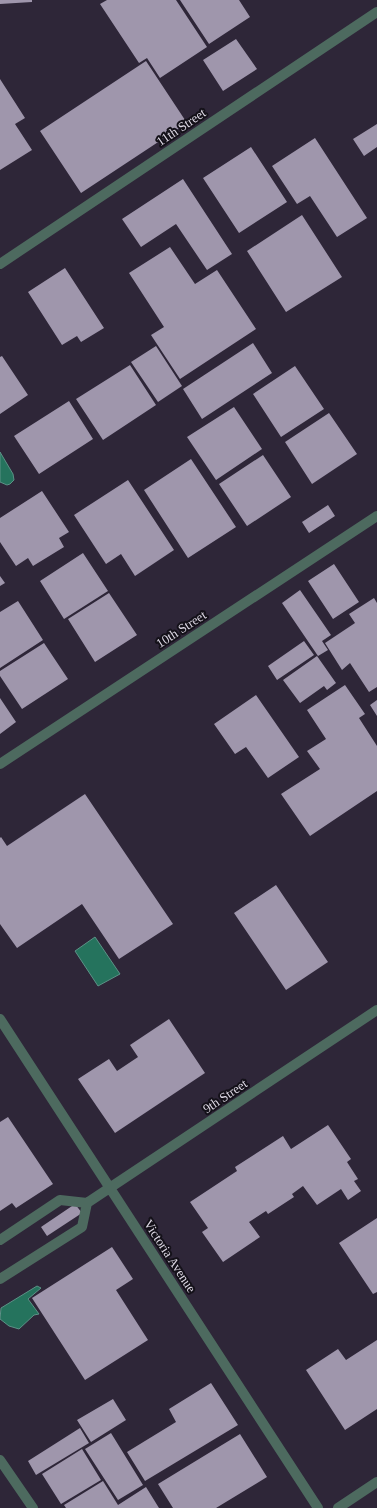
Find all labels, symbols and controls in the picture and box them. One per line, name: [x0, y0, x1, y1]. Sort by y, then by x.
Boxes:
street label: 11th Street: [154, 105, 209, 149]
street label: 10th Street: [153, 607, 209, 651]
street label: 9th Street: [200, 1076, 250, 1116]
street label: Victoria Avenue: [141, 1217, 199, 1295]

